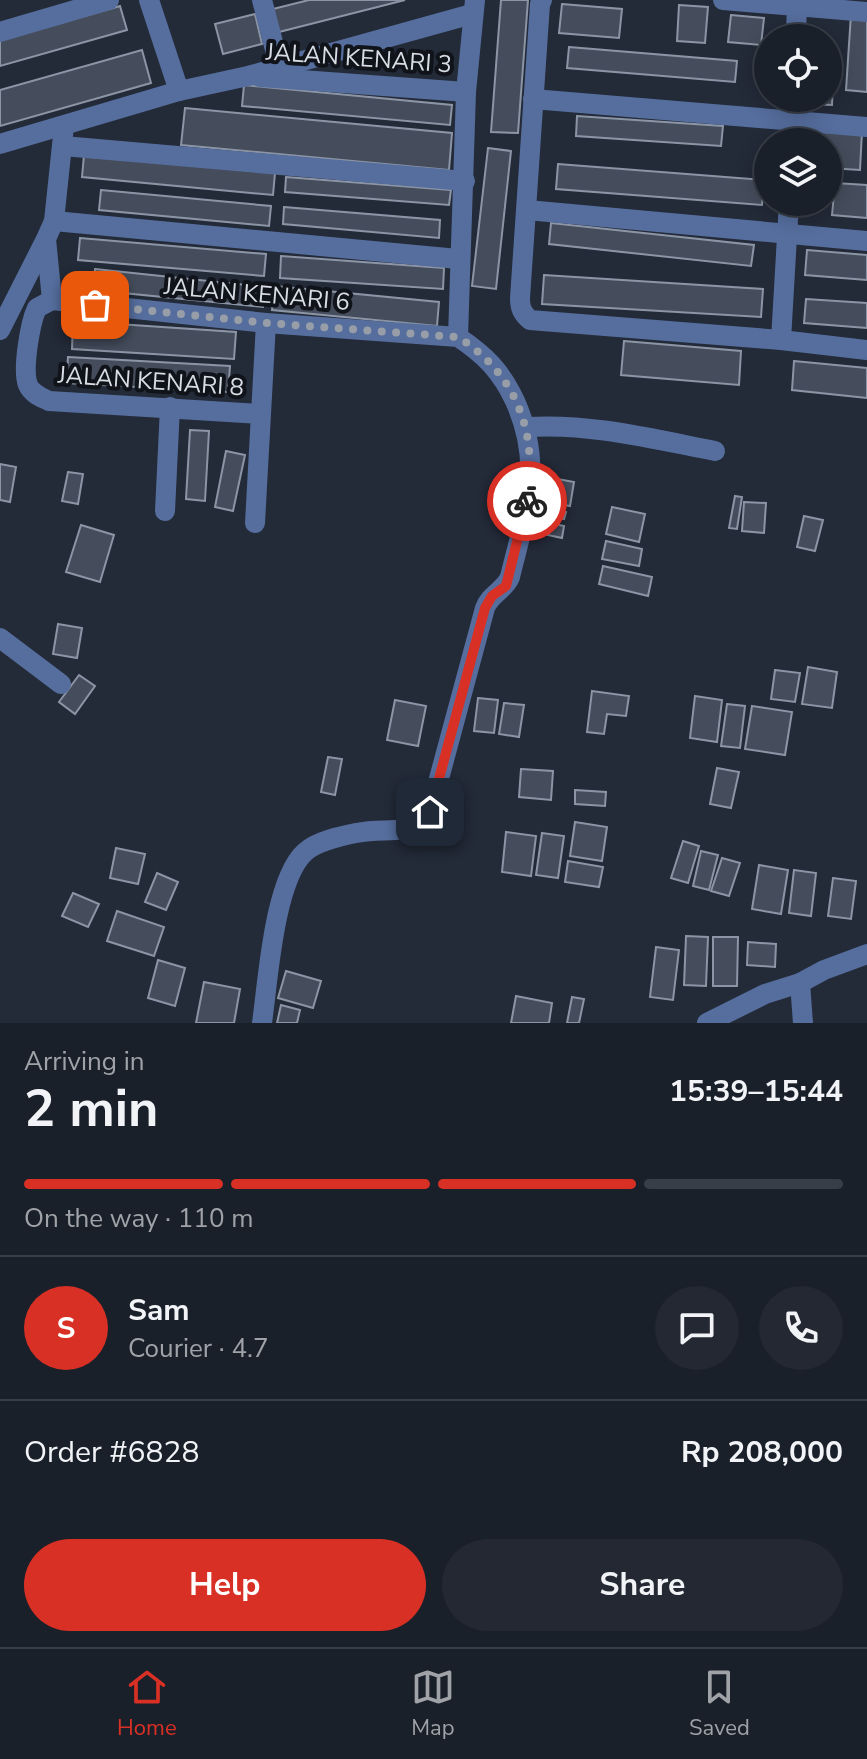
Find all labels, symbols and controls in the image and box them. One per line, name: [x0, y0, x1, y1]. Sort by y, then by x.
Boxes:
map controls: [754, 24, 842, 216]
button: locate: [754, 24, 842, 112]
street label: JALAN KENARI 3: [264, 35, 453, 80]
button: layers: [754, 128, 842, 216]
street label: JALAN KENARI 6: [162, 270, 351, 318]
pin: [61, 271, 129, 339]
icon: bag: [73, 283, 117, 327]
street label: JALAN KENARI 8: [56, 358, 245, 403]
courier: [487, 461, 567, 541]
icon: bike: [505, 479, 549, 523]
pin: [396, 778, 464, 846]
icon: home: [408, 790, 452, 834]
text: Arriving in: [24, 1044, 145, 1079]
text: 15:39–15:44: [669, 1071, 843, 1112]
text: 2 min: [24, 1073, 159, 1144]
text: On the way · 110 m: [24, 1201, 253, 1236]
button: chat: [655, 1286, 739, 1370]
button: phone: [759, 1286, 843, 1370]
text: Sam: [128, 1290, 190, 1331]
text: S: [57, 1308, 75, 1349]
text: Courier · 4.7: [128, 1331, 269, 1366]
text: Order #6828: [24, 1432, 199, 1473]
text: Rp 208,000: [681, 1432, 843, 1473]
button: Help: [24, 1539, 426, 1631]
button: Share: [442, 1539, 843, 1631]
tab: Home: [117, 1665, 177, 1743]
tab: Map: [411, 1665, 455, 1743]
tab: Saved: [689, 1665, 750, 1743]

